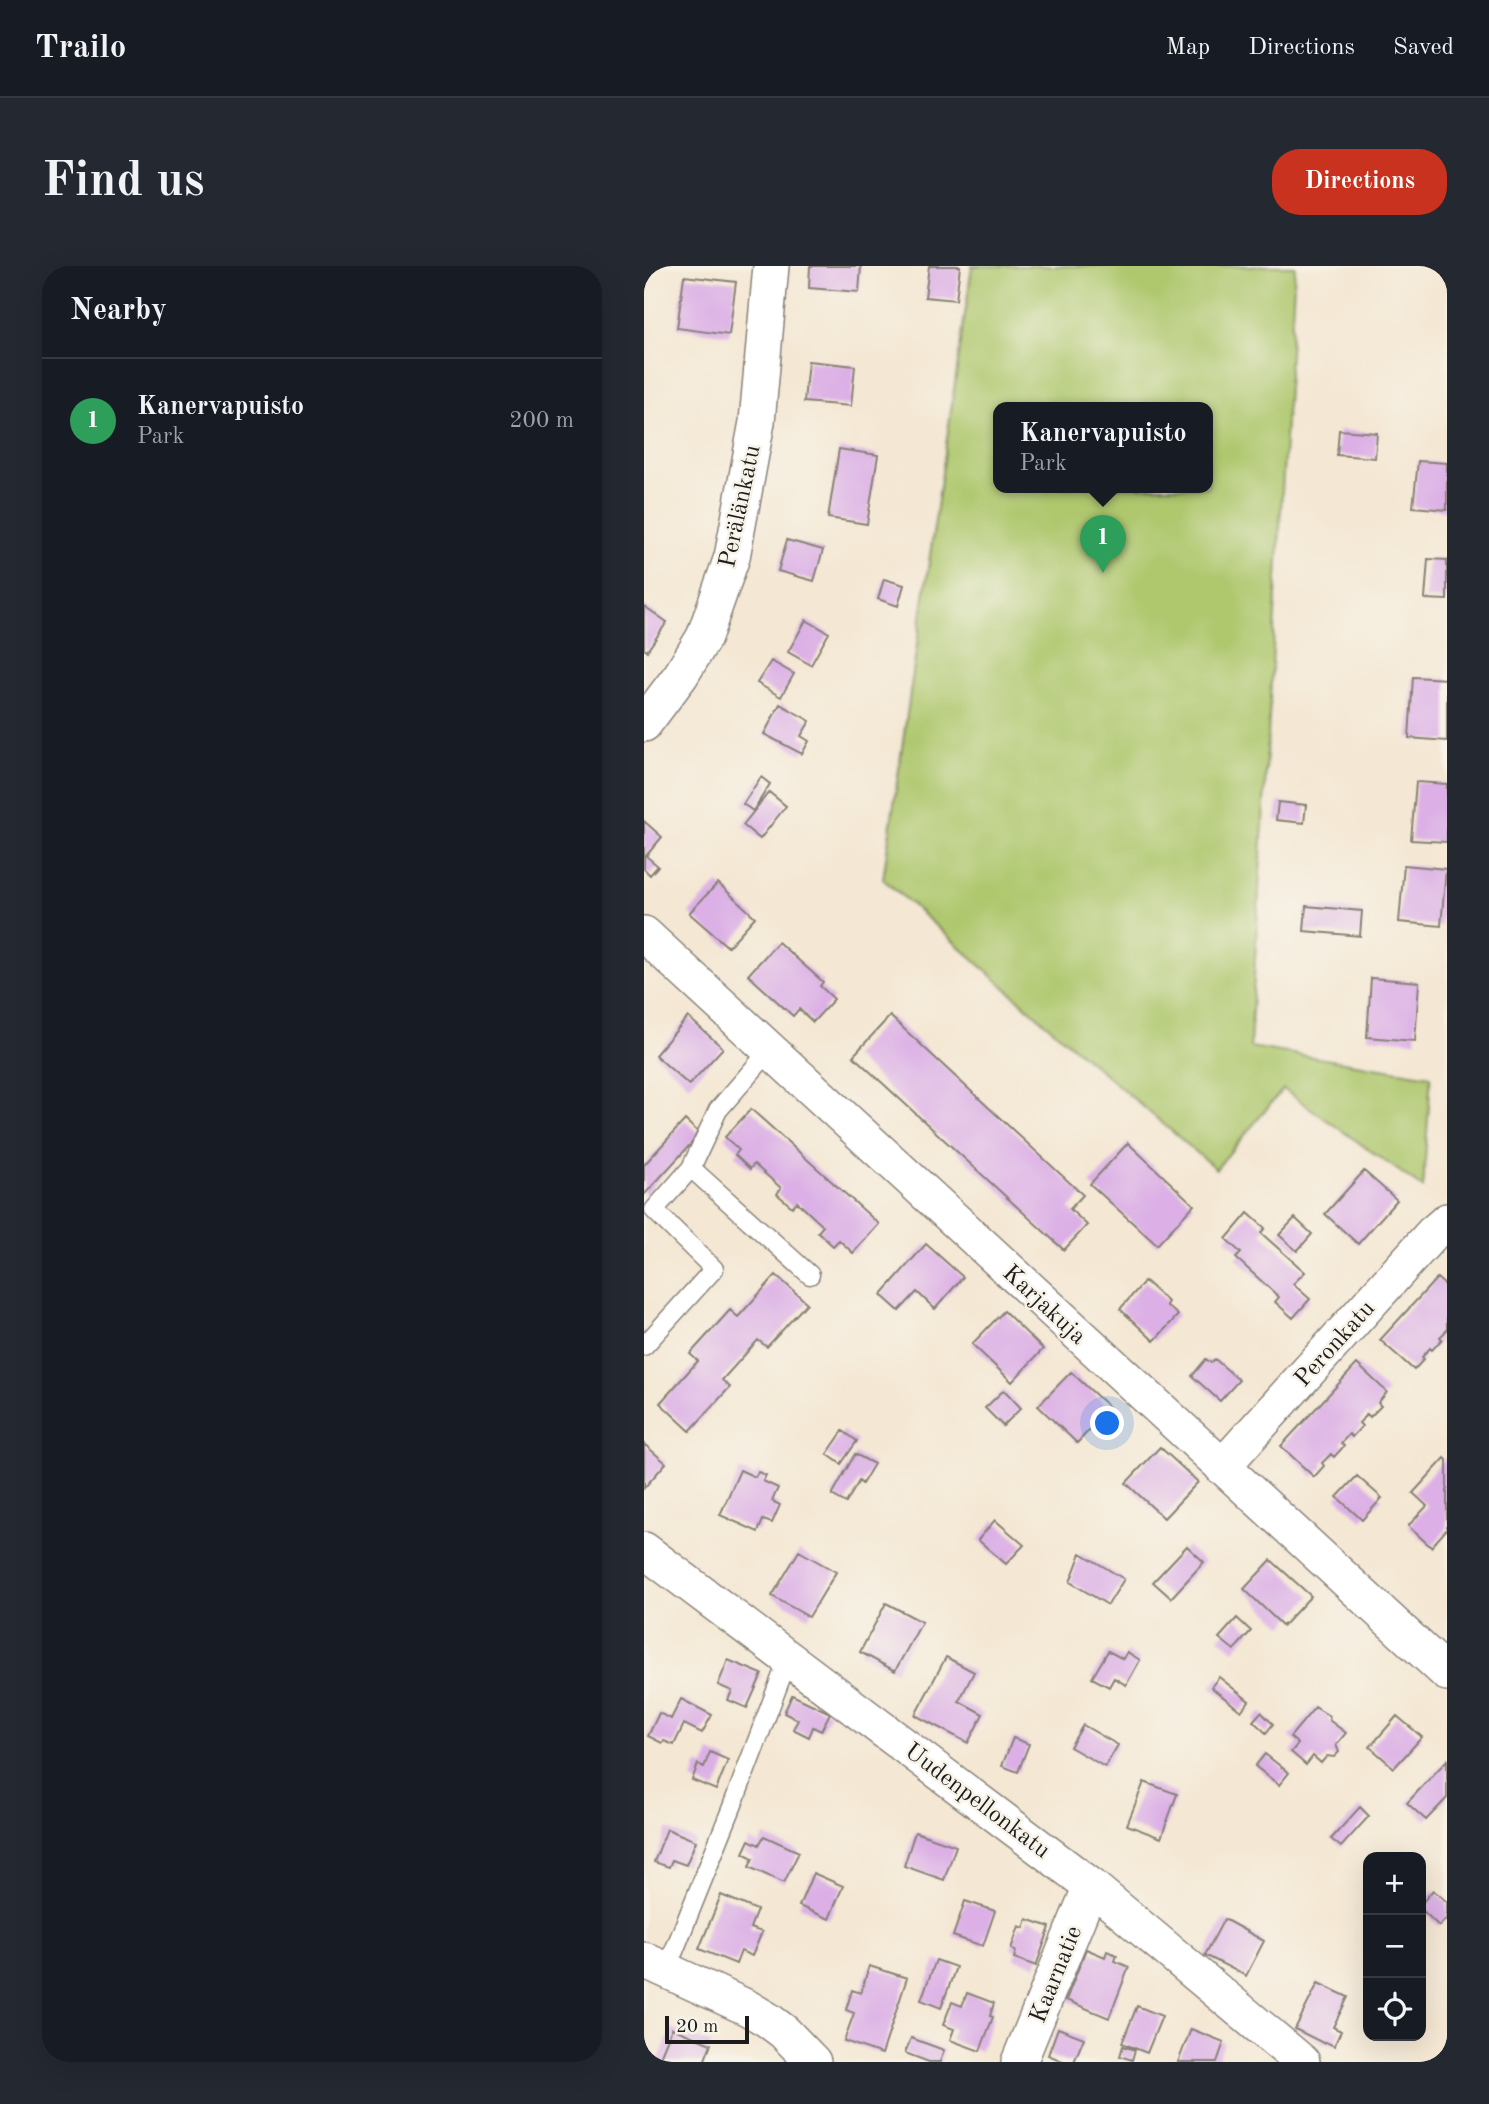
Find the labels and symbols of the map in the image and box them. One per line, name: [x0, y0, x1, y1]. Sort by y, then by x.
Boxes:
street label: Perälänkatu: [716, 443, 766, 570]
pin: 1: [1080, 515, 1126, 573]
street label: Karjakuja: [997, 1261, 1090, 1350]
street label: Peronkatu: [1291, 1297, 1380, 1392]
your location: [1090, 1406, 1124, 1440]
street label: Uudenpellonkatu: [900, 1739, 1054, 1864]
street label: Kaarnatie: [1027, 1923, 1087, 2027]
scale bar: [665, 2013, 749, 2045]

